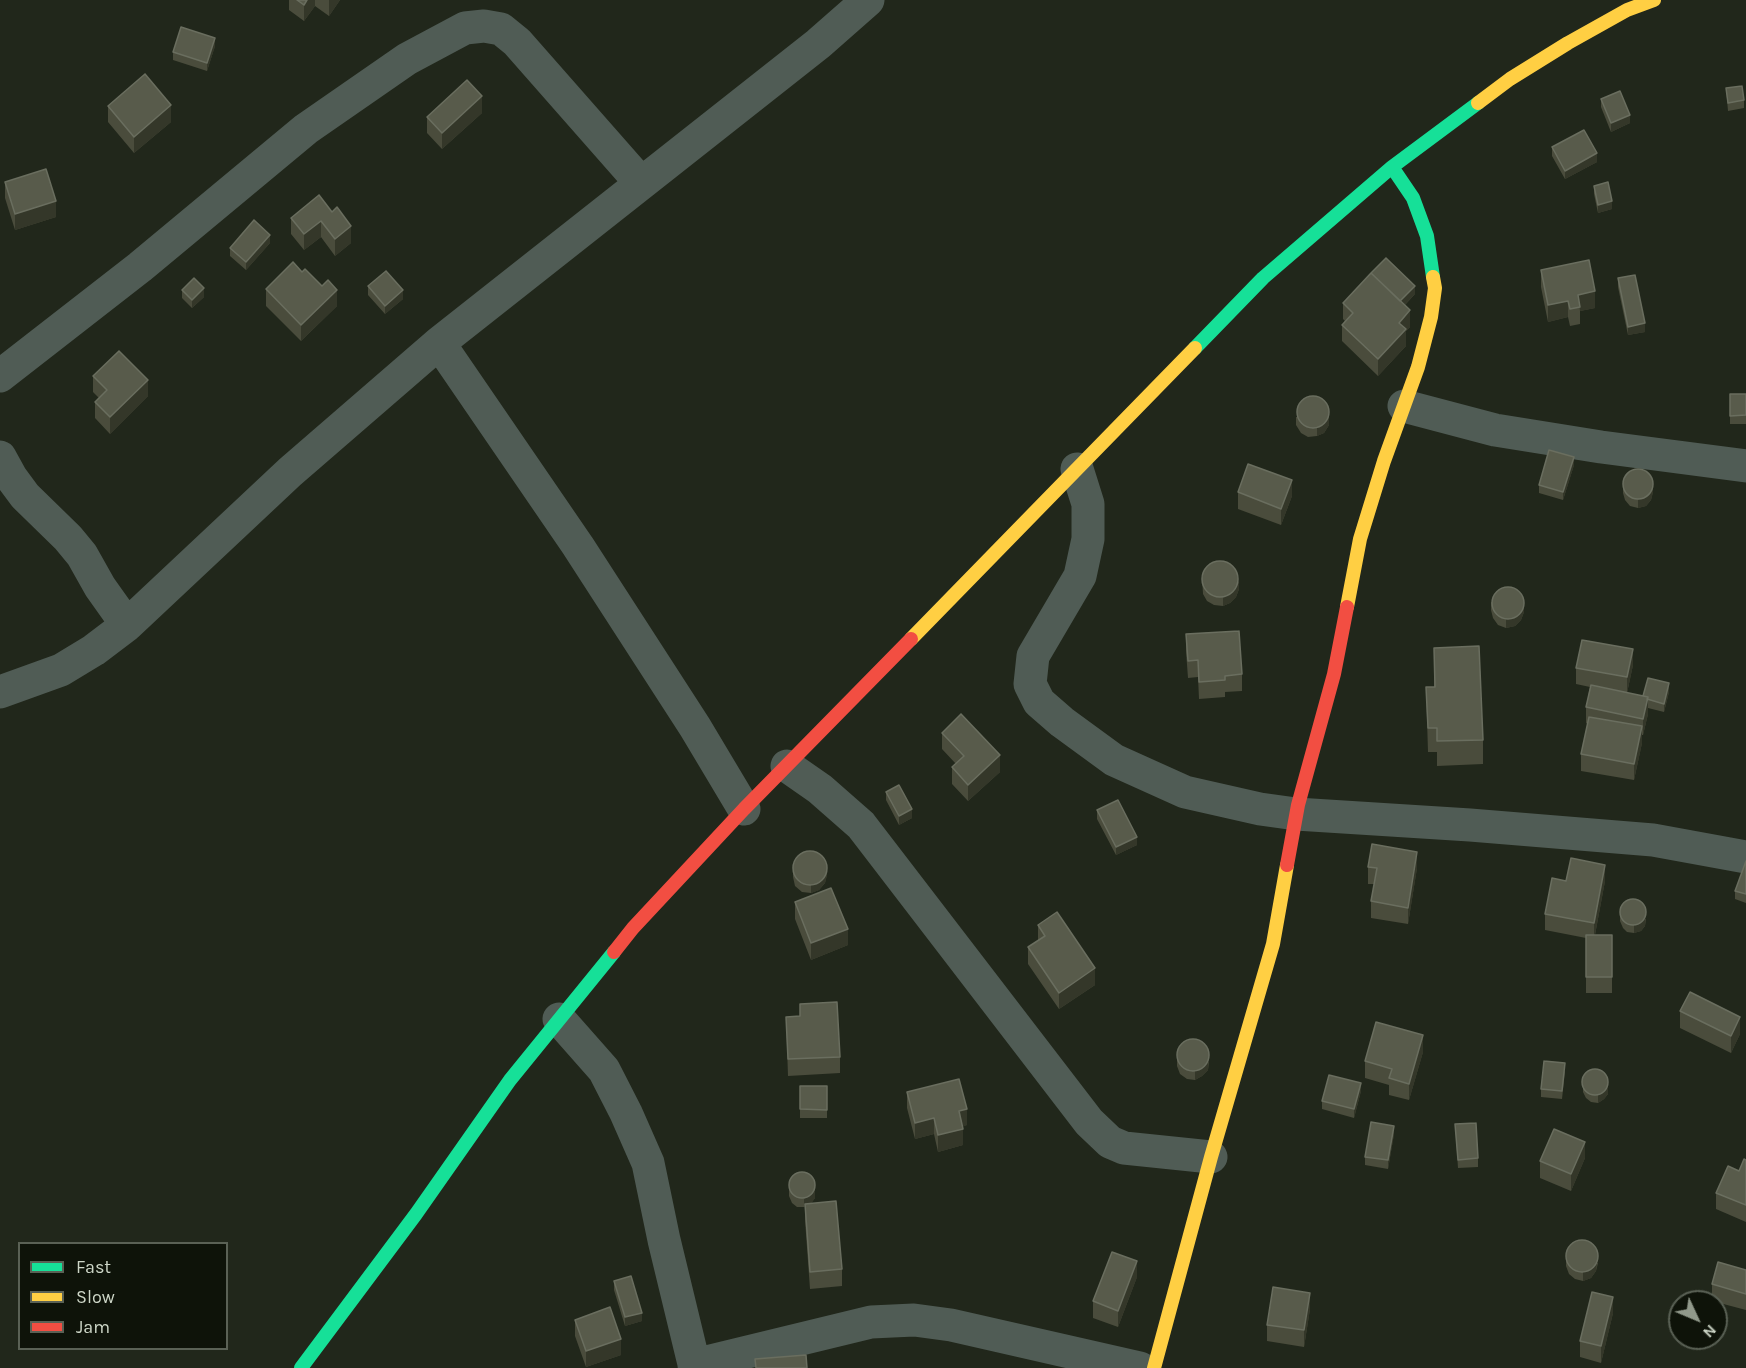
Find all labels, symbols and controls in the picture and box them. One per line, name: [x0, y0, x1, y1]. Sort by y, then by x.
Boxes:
legend: [18, 1242, 228, 1350]
text: Fast: [76, 1256, 111, 1278]
text: Slow: [76, 1286, 115, 1308]
north arrow: [1668, 1290, 1728, 1350]
text: Jam: [76, 1316, 110, 1338]
text: N: [1699, 1321, 1721, 1342]

